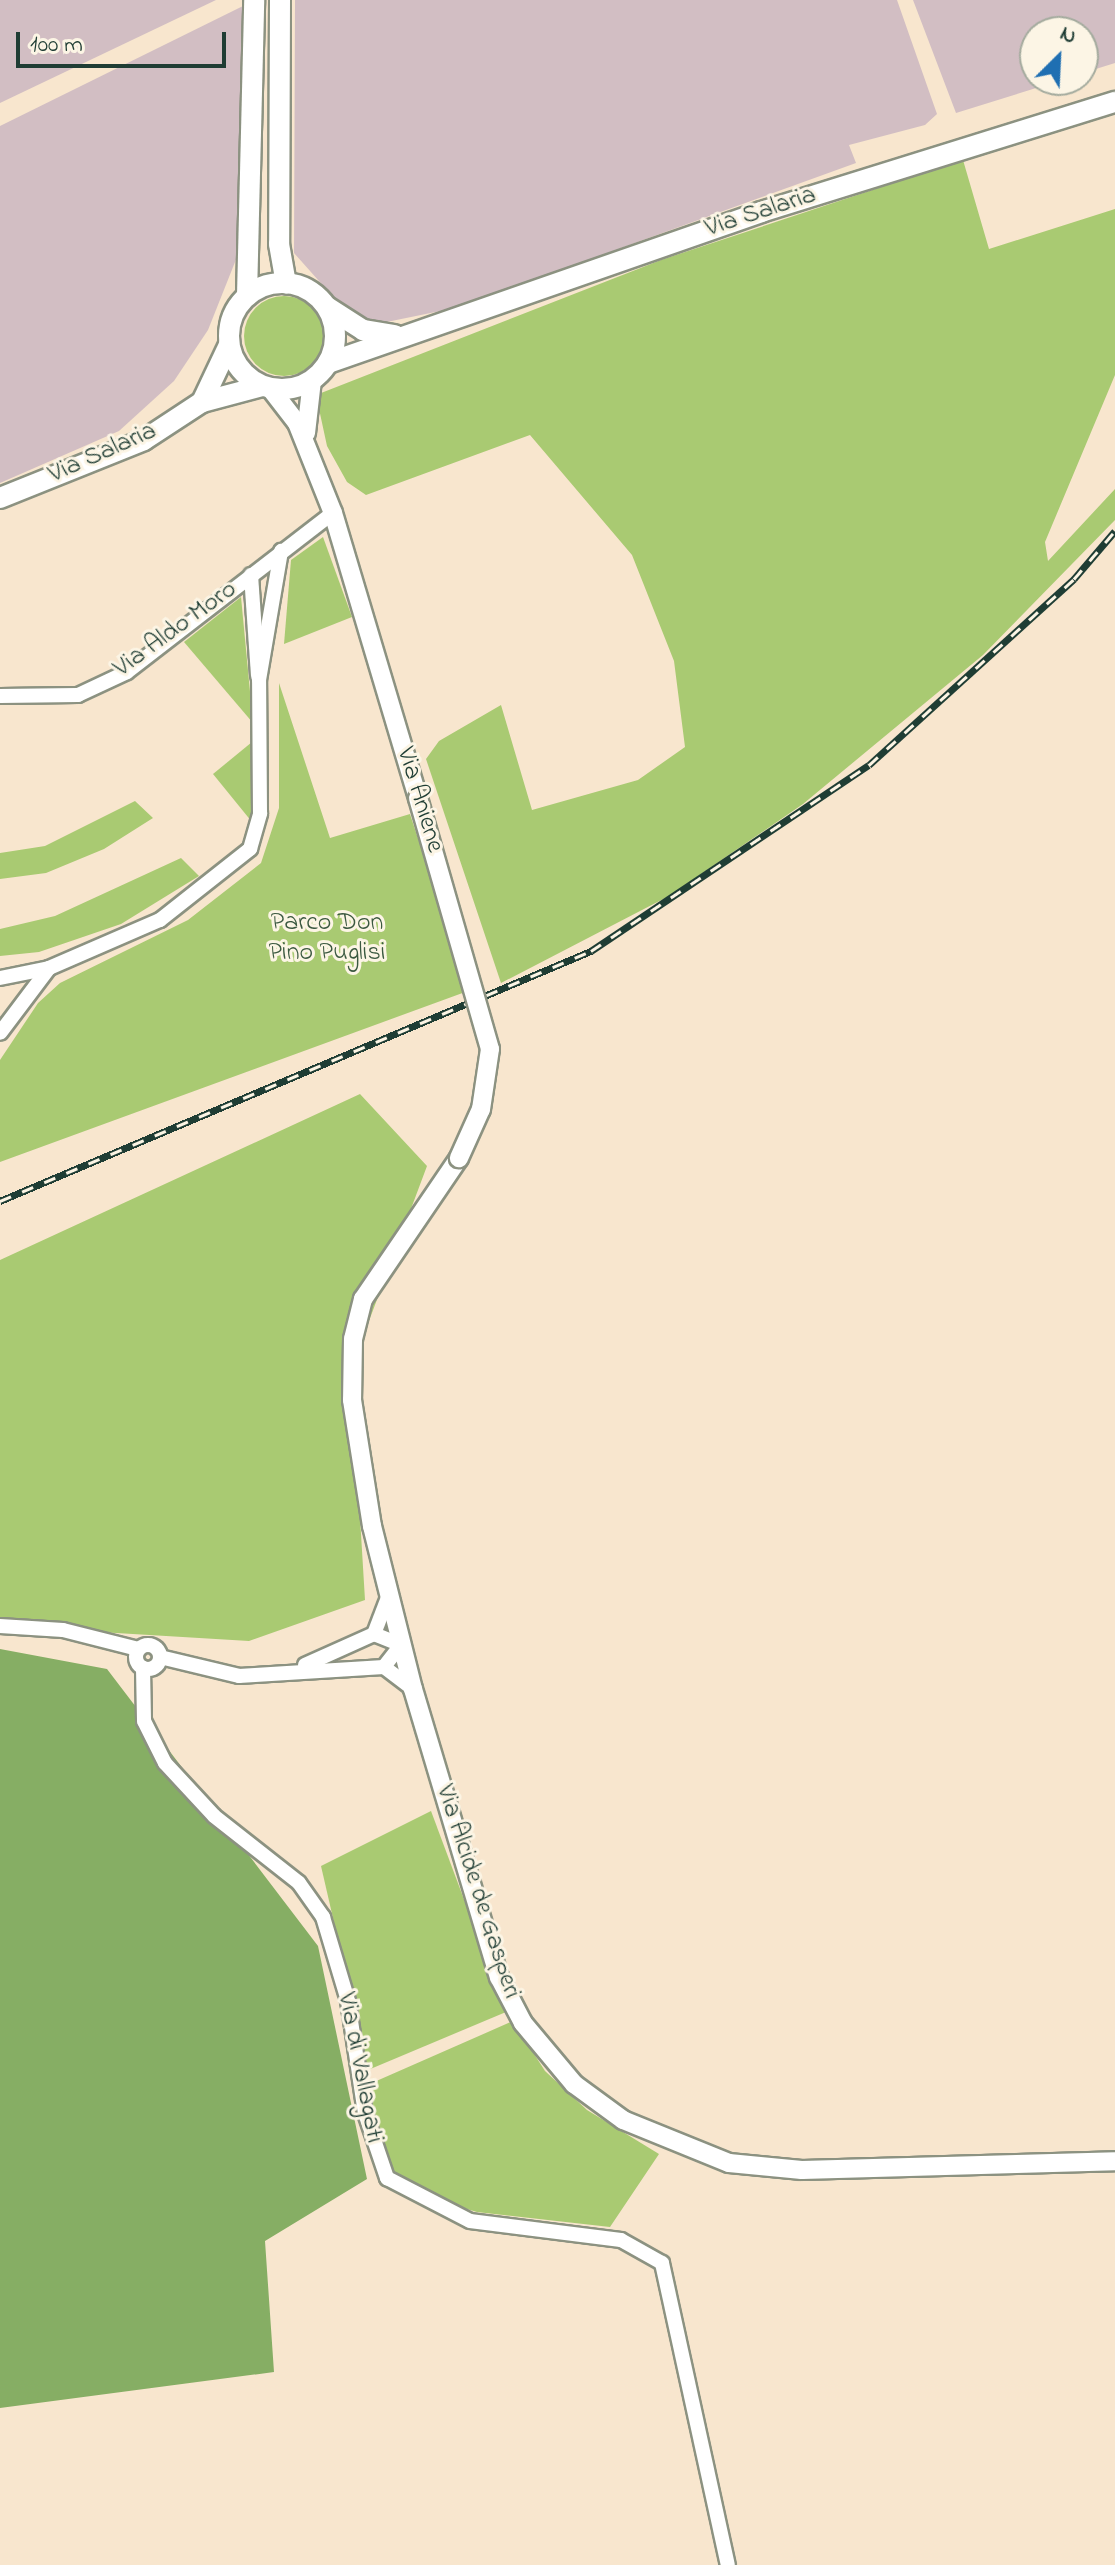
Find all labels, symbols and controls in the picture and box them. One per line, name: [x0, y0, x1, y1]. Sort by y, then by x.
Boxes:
scale bar: [20, 16, 230, 66]
north arrow: [1019, 16, 1099, 96]
text: N: [1055, 18, 1081, 54]
text: 100 m: [30, 28, 83, 63]
street label: Via Salaria: [702, 180, 820, 246]
street label: Via Salaria: [44, 416, 162, 492]
street label: Via Aldo Moro: [108, 575, 244, 685]
street label: Via Aniene: [388, 744, 450, 856]
park label: Parco Don Pino Puglisi: [269, 908, 385, 970]
street label: Via Alcide de Gasperi: [428, 1781, 526, 2003]
street label: Via di Vallagati: [329, 1990, 389, 2146]

